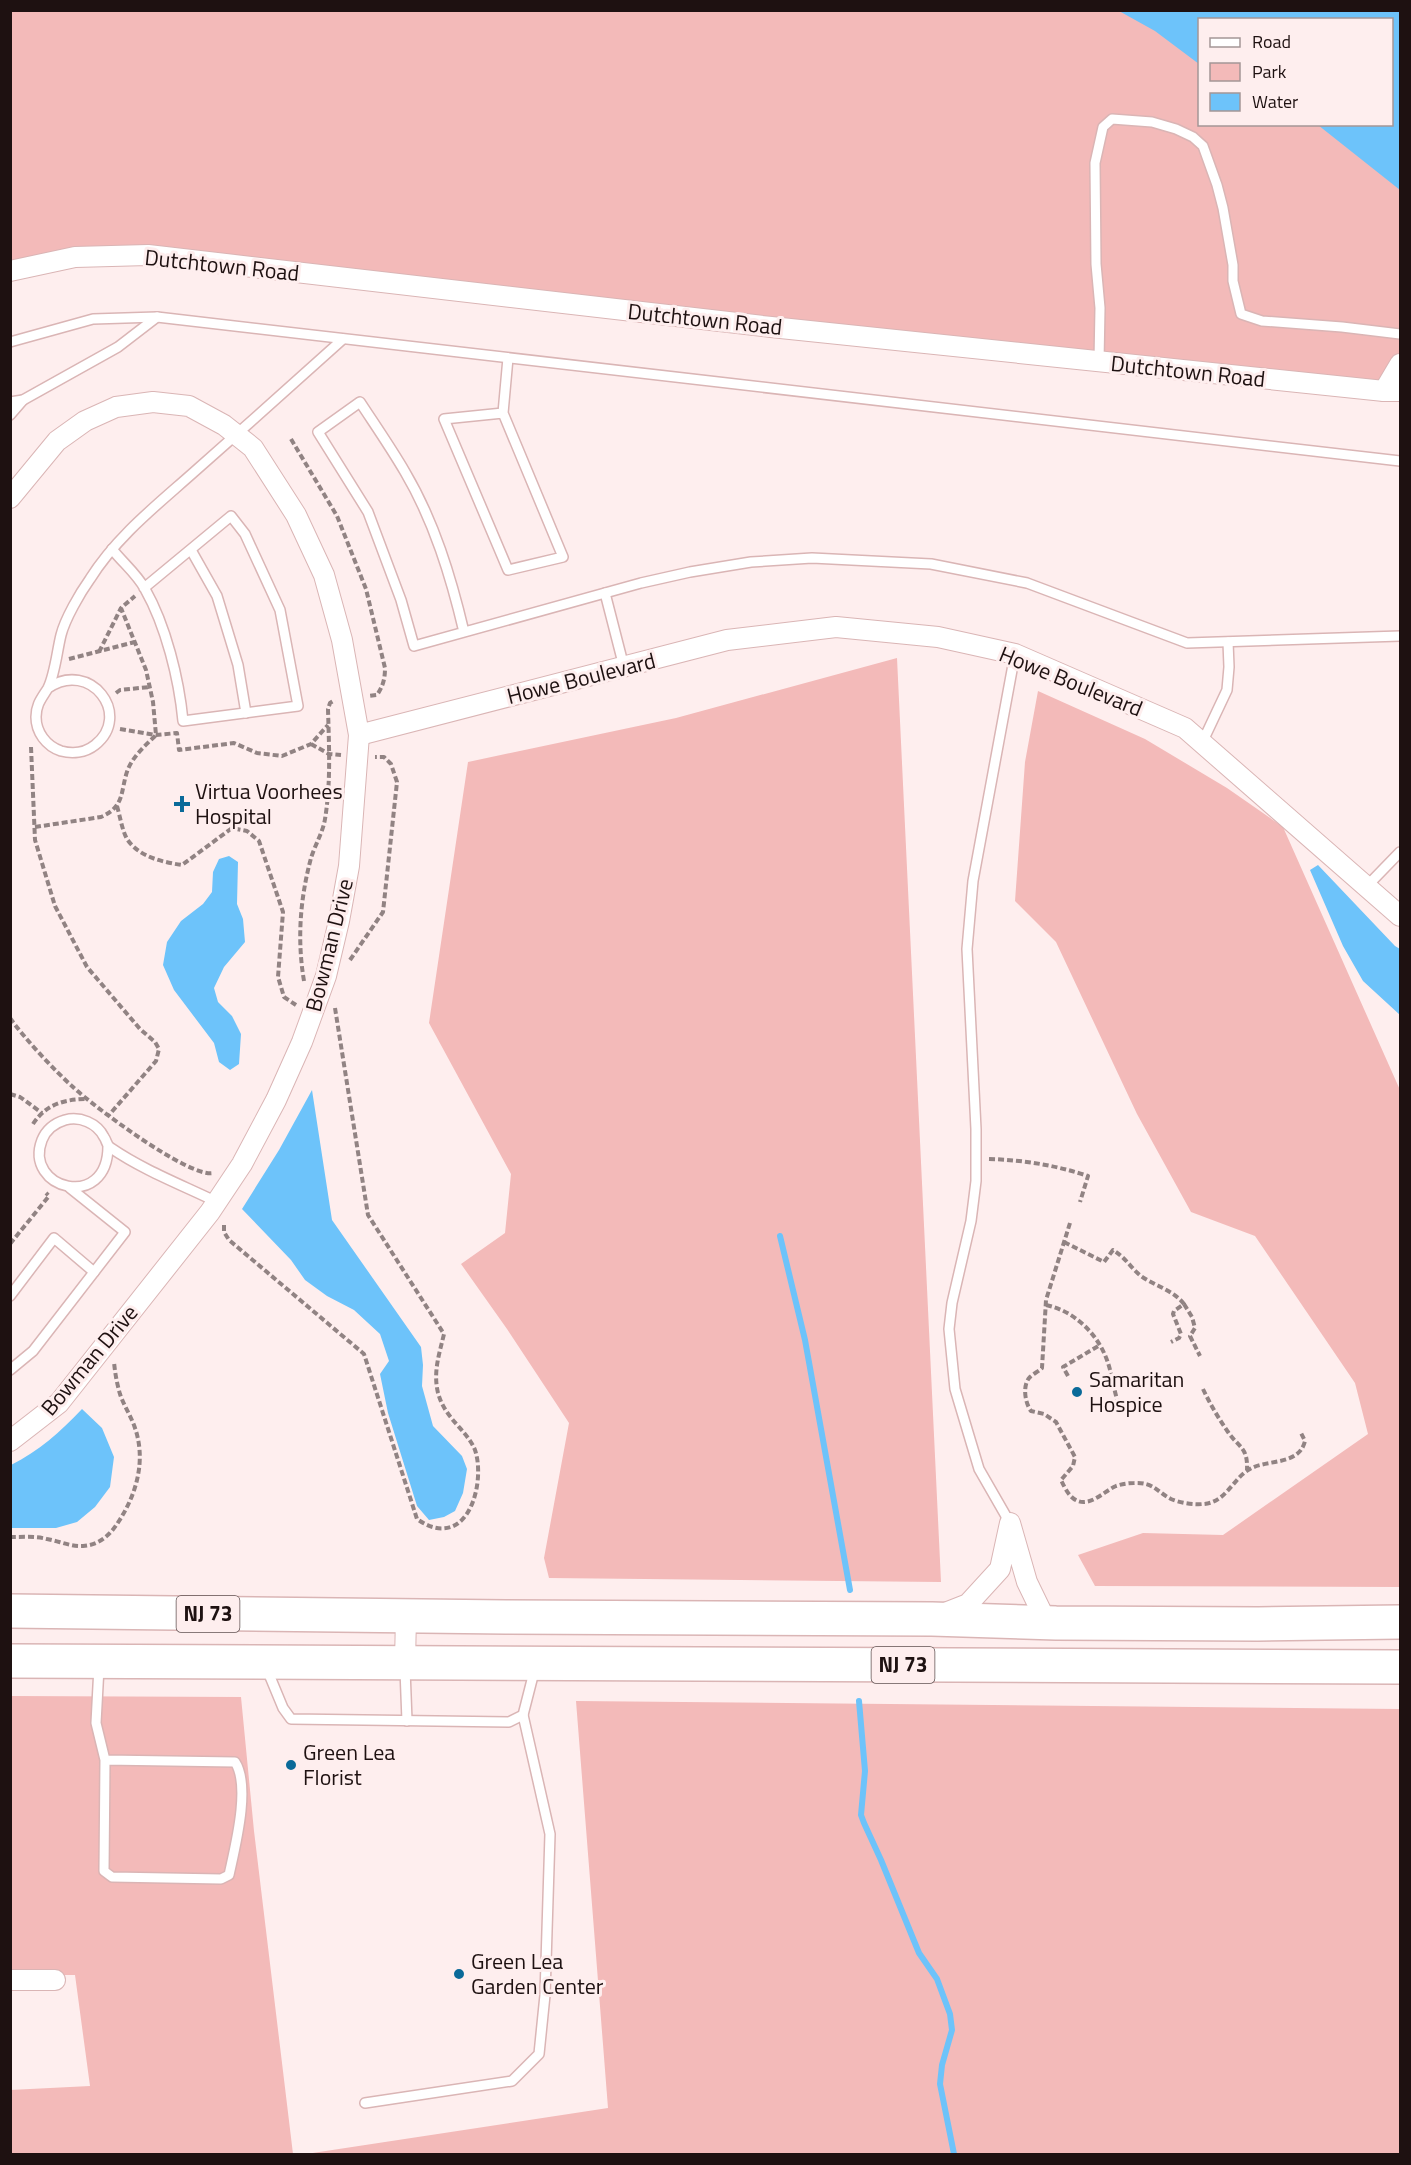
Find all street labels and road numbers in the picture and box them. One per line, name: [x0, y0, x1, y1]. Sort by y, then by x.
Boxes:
street label: Dutchtown Road: [143, 240, 301, 290]
street label: Dutchtown Road: [626, 294, 784, 344]
street label: Dutchtown Road: [1109, 346, 1267, 396]
street label: Howe Boulevard: [994, 637, 1148, 725]
street label: Howe Boulevard: [503, 643, 659, 713]
street label: Bowman Drive: [296, 875, 362, 1015]
street label: Bowman Drive: [32, 1297, 146, 1423]
road number: NJ 73: [176, 1596, 240, 1632]
road number: NJ 73: [872, 1647, 934, 1683]

